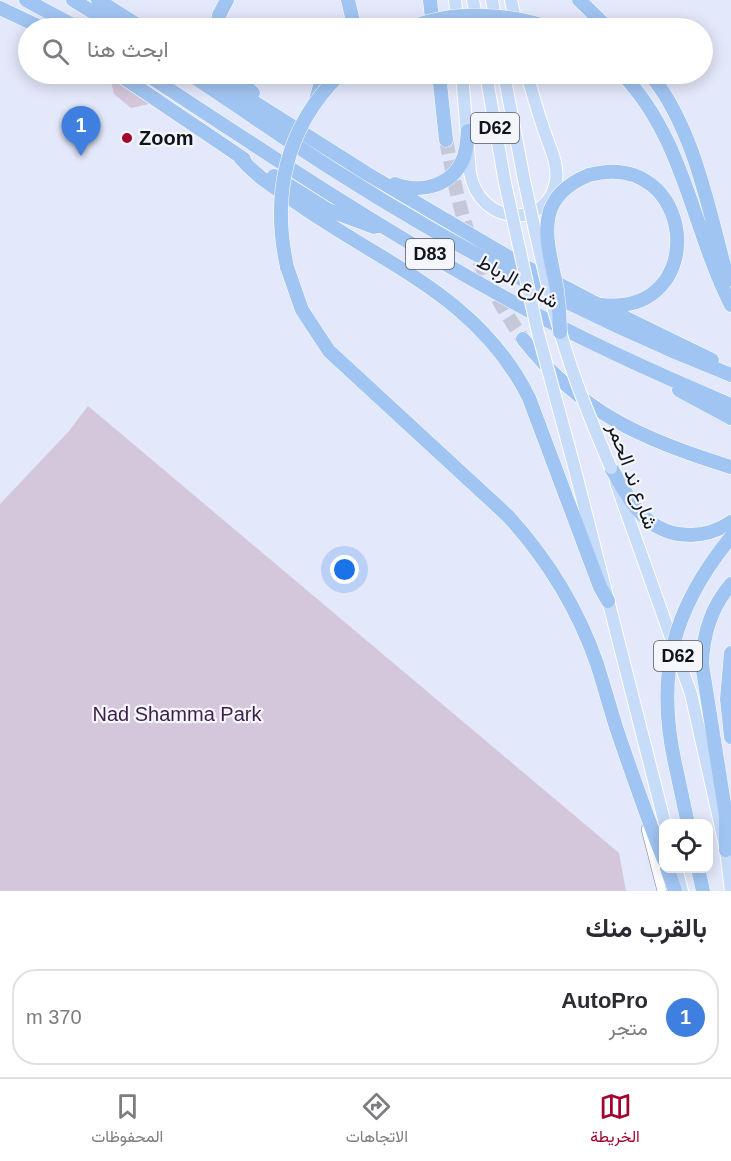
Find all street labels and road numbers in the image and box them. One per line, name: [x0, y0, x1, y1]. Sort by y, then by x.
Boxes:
road number: D62: [471, 113, 519, 143]
road number: D83: [406, 239, 454, 269]
street label: شارع الرباط: [472, 250, 562, 315]
street label: شارع ند الحمر: [601, 419, 662, 533]
road number: D62: [654, 641, 702, 671]

